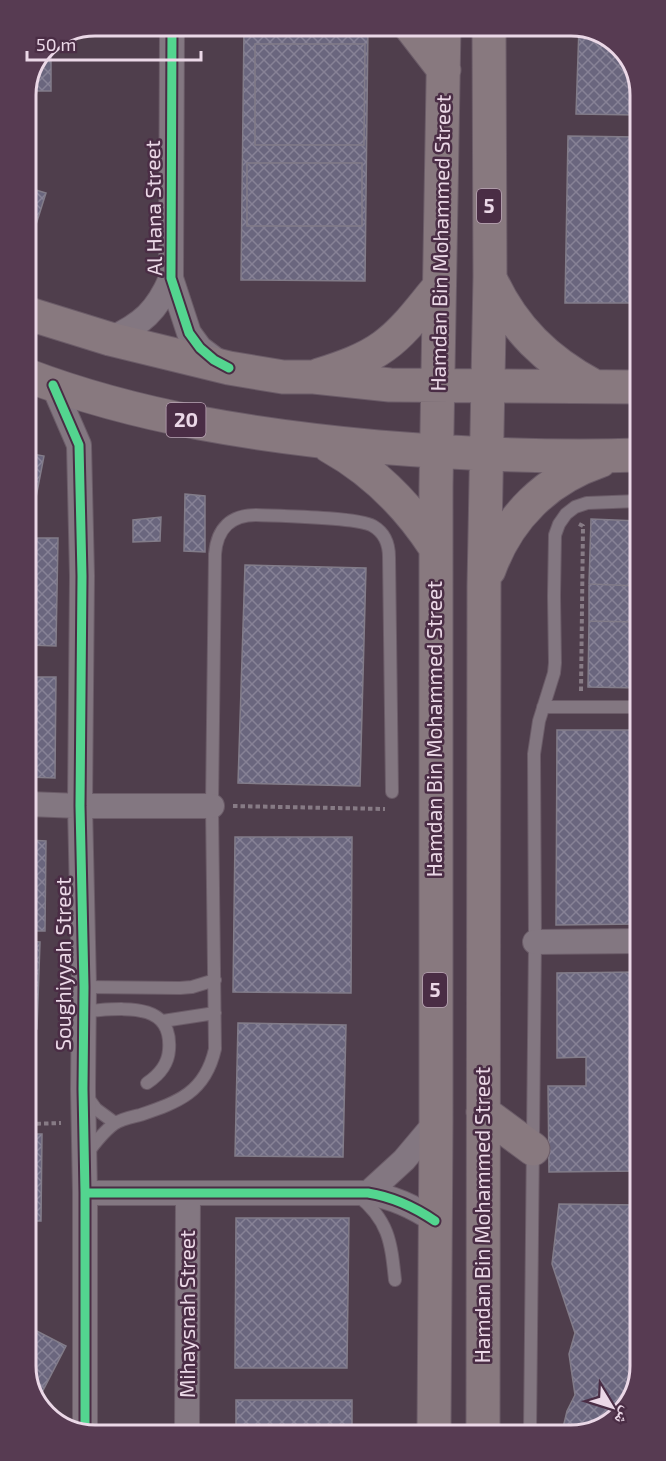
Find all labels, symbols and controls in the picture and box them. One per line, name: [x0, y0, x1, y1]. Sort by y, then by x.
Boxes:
scale bar: [27, 24, 201, 62]
text: 50 m: [36, 33, 76, 55]
street label: Hamdan Bin Mohammed Street: [424, 94, 455, 392]
street label: Al Hana Street: [139, 140, 166, 276]
road number: 5: [477, 189, 501, 223]
road number: 20: [166, 403, 206, 437]
street label: Hamdan Bin Mohammed Street: [421, 581, 446, 877]
street label: Soughiyyah Street: [50, 877, 75, 1051]
road number: 5: [423, 973, 447, 1007]
street label: Hamdan Bin Mohammed Street: [469, 1067, 494, 1363]
street label: Mihaysnah Street: [174, 1230, 199, 1398]
north arrow: [582, 1377, 642, 1437]
text: ش: [611, 1403, 637, 1429]

